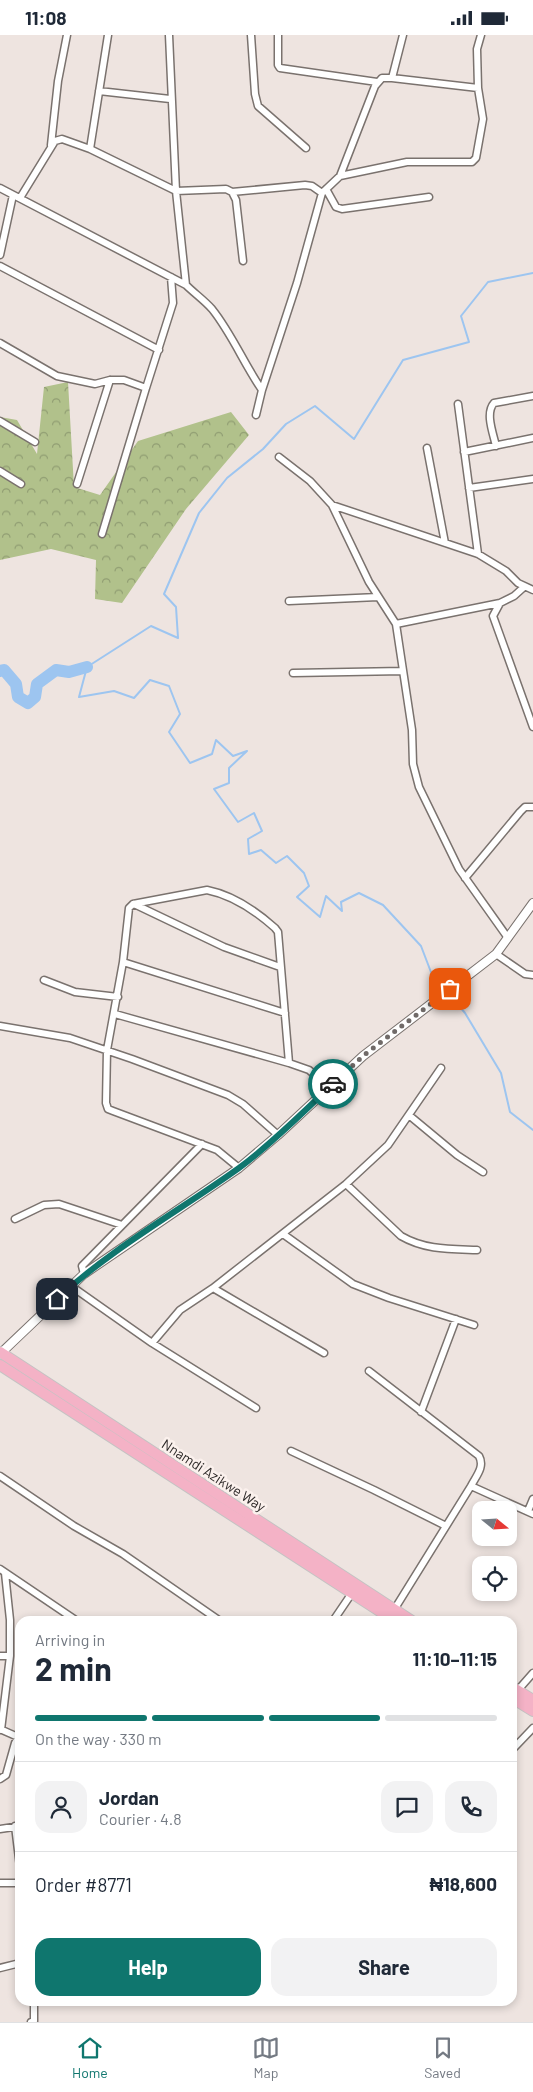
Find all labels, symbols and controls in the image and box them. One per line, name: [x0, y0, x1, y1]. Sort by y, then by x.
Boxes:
text: 11:08: [25, 6, 67, 29]
pin: [429, 968, 471, 1010]
icon: bag: [436, 975, 464, 1003]
courier: [308, 1059, 358, 1109]
icon: car: [319, 1070, 347, 1098]
pin: [36, 1278, 78, 1320]
icon: home: [43, 1285, 71, 1313]
street label: Nnamdi Azikwe Way: [159, 1435, 270, 1515]
north arrow: [472, 1501, 518, 1546]
map controls: [472, 1501, 517, 1601]
button: locate: [472, 1556, 517, 1601]
text: Arriving in: [35, 1630, 105, 1649]
text: 11:10–11:15: [412, 1647, 497, 1670]
text: 2 min: [35, 1649, 112, 1687]
text: On the way · 330 m: [35, 1729, 161, 1748]
button: person: [35, 1781, 87, 1833]
button: chat: [381, 1781, 433, 1833]
button: phone: [445, 1781, 497, 1833]
text: Jordan: [99, 1786, 159, 1809]
text: Courier · 4.8: [99, 1809, 182, 1828]
text: ₦18,600: [429, 1872, 497, 1895]
text: Order #8771: [35, 1873, 132, 1896]
button: Help: [35, 1938, 261, 1996]
button: Share: [271, 1938, 497, 1996]
tab: Home: [72, 2034, 108, 2081]
tab: Map: [252, 2034, 280, 2081]
tab: Saved: [424, 2034, 461, 2081]

